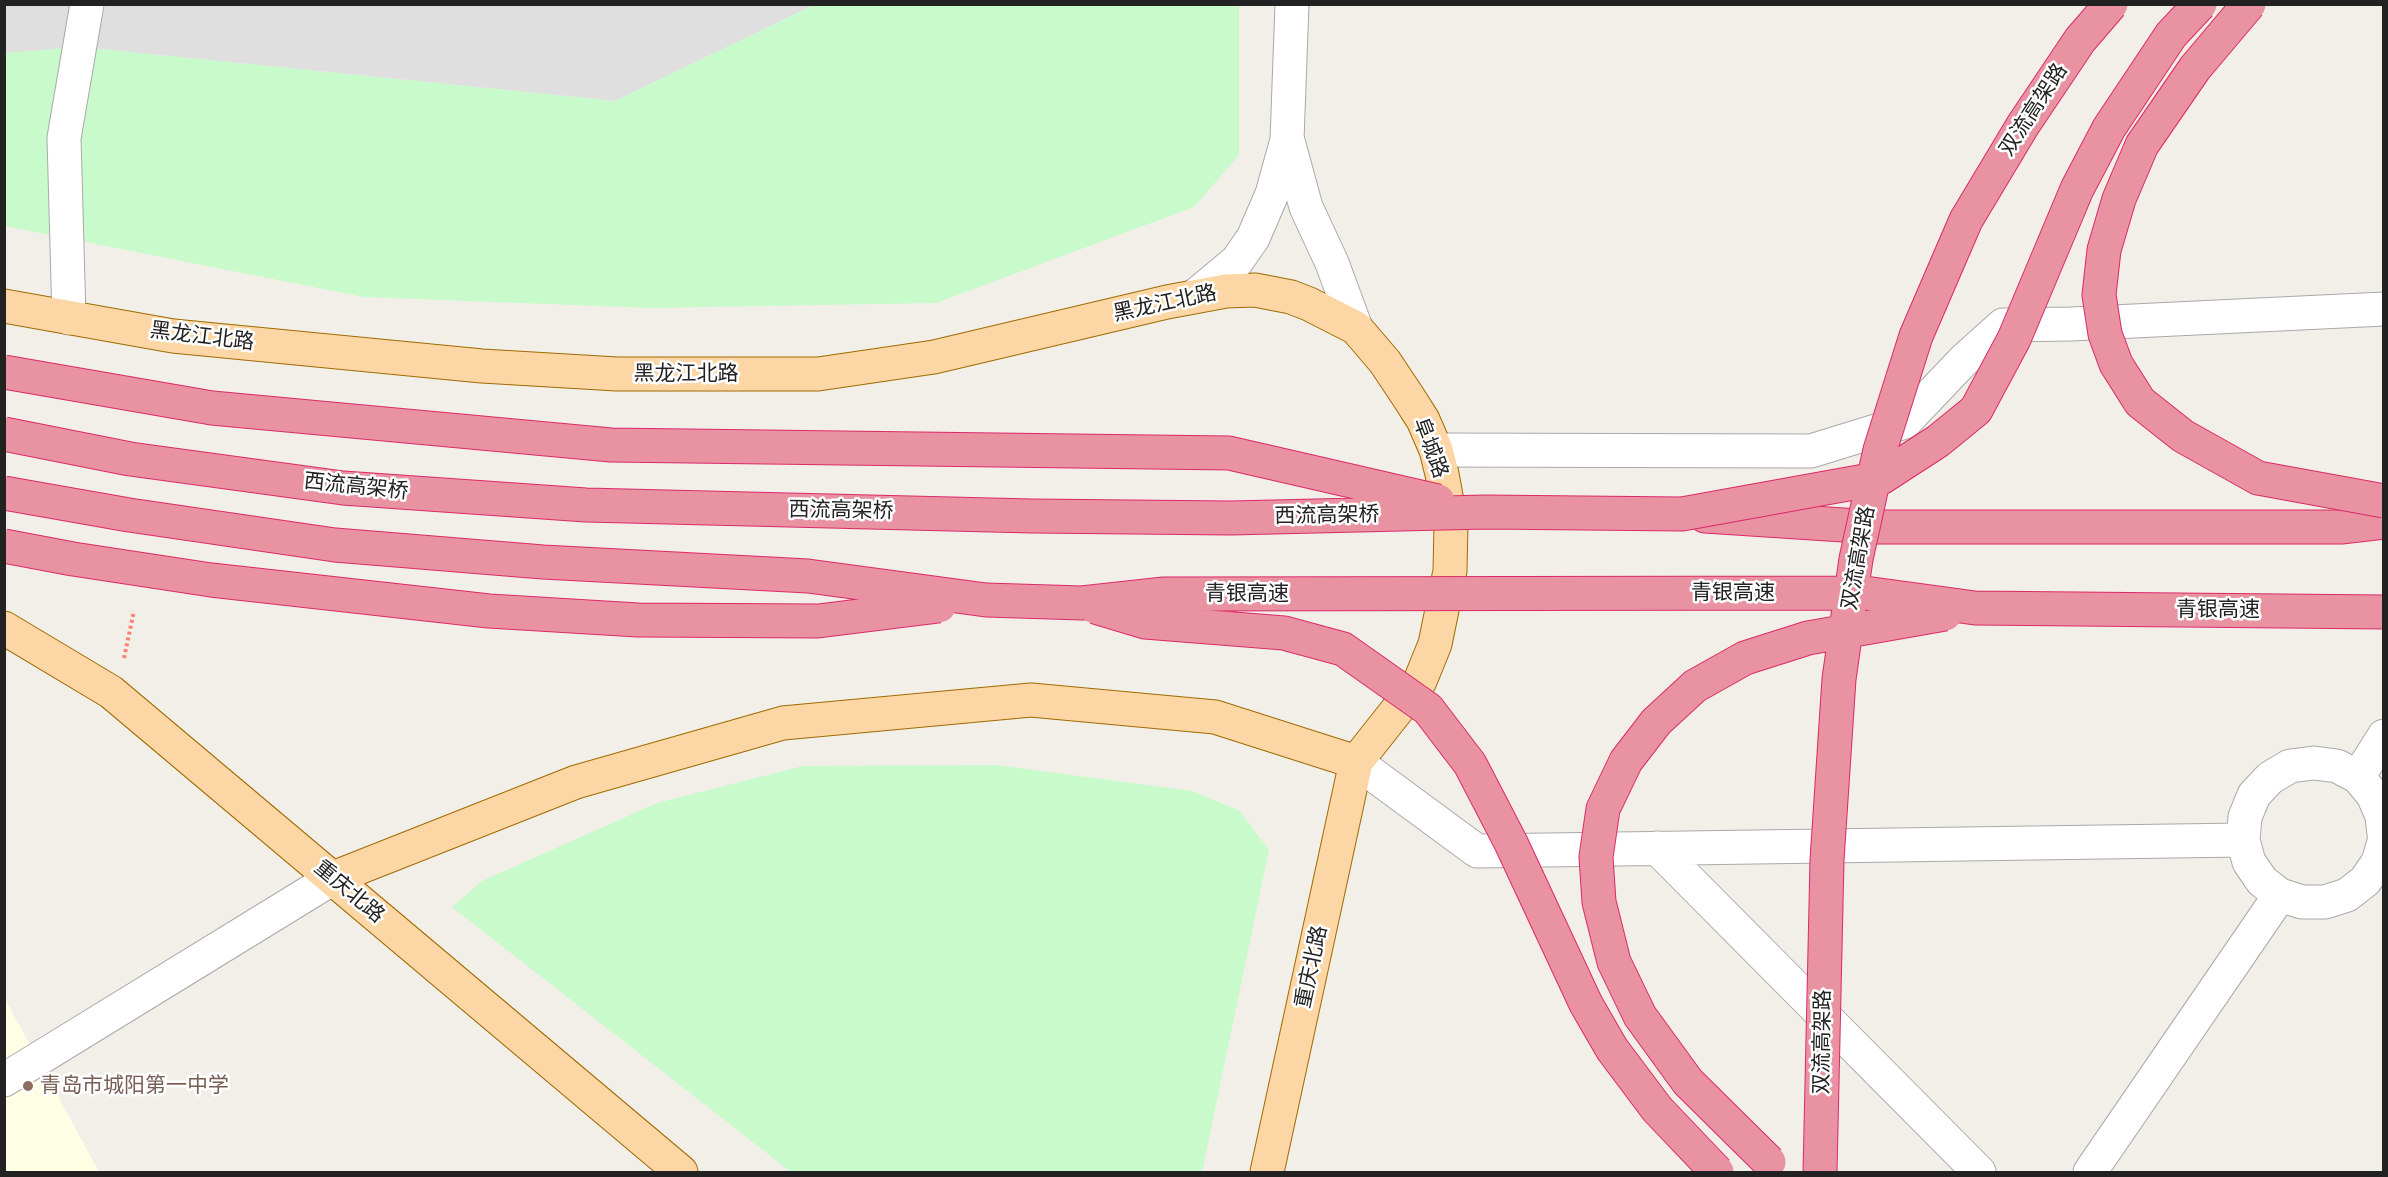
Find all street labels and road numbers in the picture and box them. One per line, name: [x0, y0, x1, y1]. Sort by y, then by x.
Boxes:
street label: 双流高架路: [1995, 59, 2073, 161]
street label: 黑龙江北路: [1111, 281, 1219, 327]
street label: 黑龙江北路: [148, 318, 256, 356]
street label: 黑龙江北路: [634, 361, 738, 387]
street label: 阜城路: [1407, 414, 1453, 482]
street label: 西流高架桥: [302, 469, 410, 505]
street label: 西流高架桥: [788, 497, 894, 525]
street label: 西流高架桥: [1274, 502, 1380, 530]
street label: 双流高架路: [1837, 504, 1881, 612]
street label: 青银高速: [1691, 580, 1775, 606]
street label: 青银高速: [1205, 581, 1289, 607]
street label: 青银高速: [2176, 597, 2260, 623]
street label: 重庆北路: [309, 855, 389, 929]
street label: 重庆北路: [1291, 923, 1333, 1011]
street label: 双流高架路: [1809, 989, 1837, 1095]

